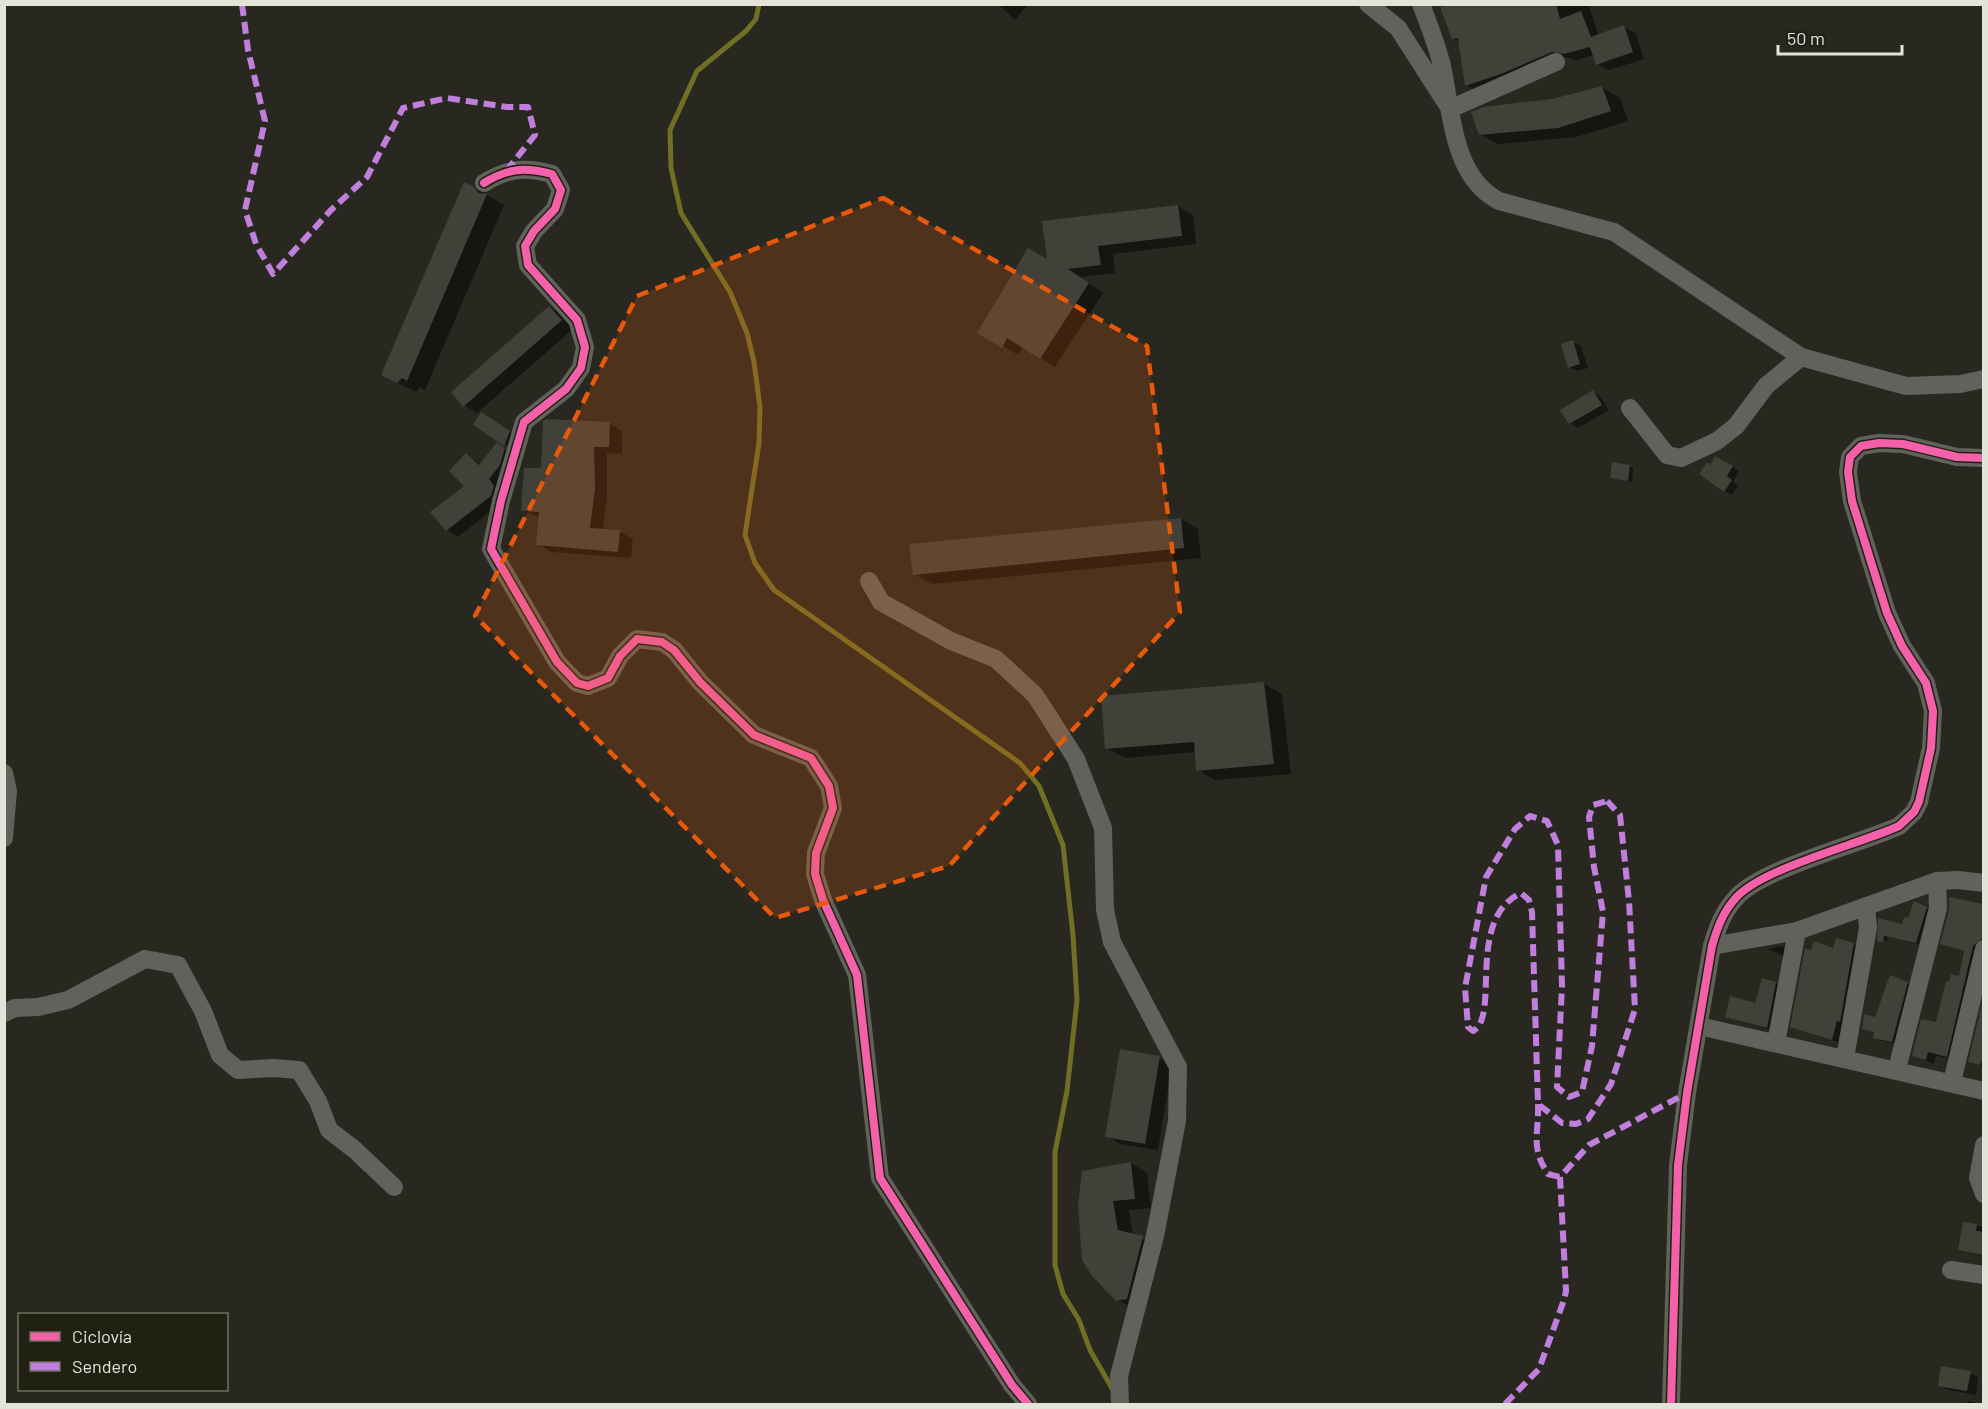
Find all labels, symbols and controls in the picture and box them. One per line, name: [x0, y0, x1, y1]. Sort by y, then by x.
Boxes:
scale bar: [1778, 18, 1902, 56]
text: 50 m: [1787, 27, 1825, 49]
legend: [18, 1313, 228, 1391]
text: Ciclovía: [72, 1325, 132, 1347]
text: Sendero: [72, 1355, 137, 1377]

